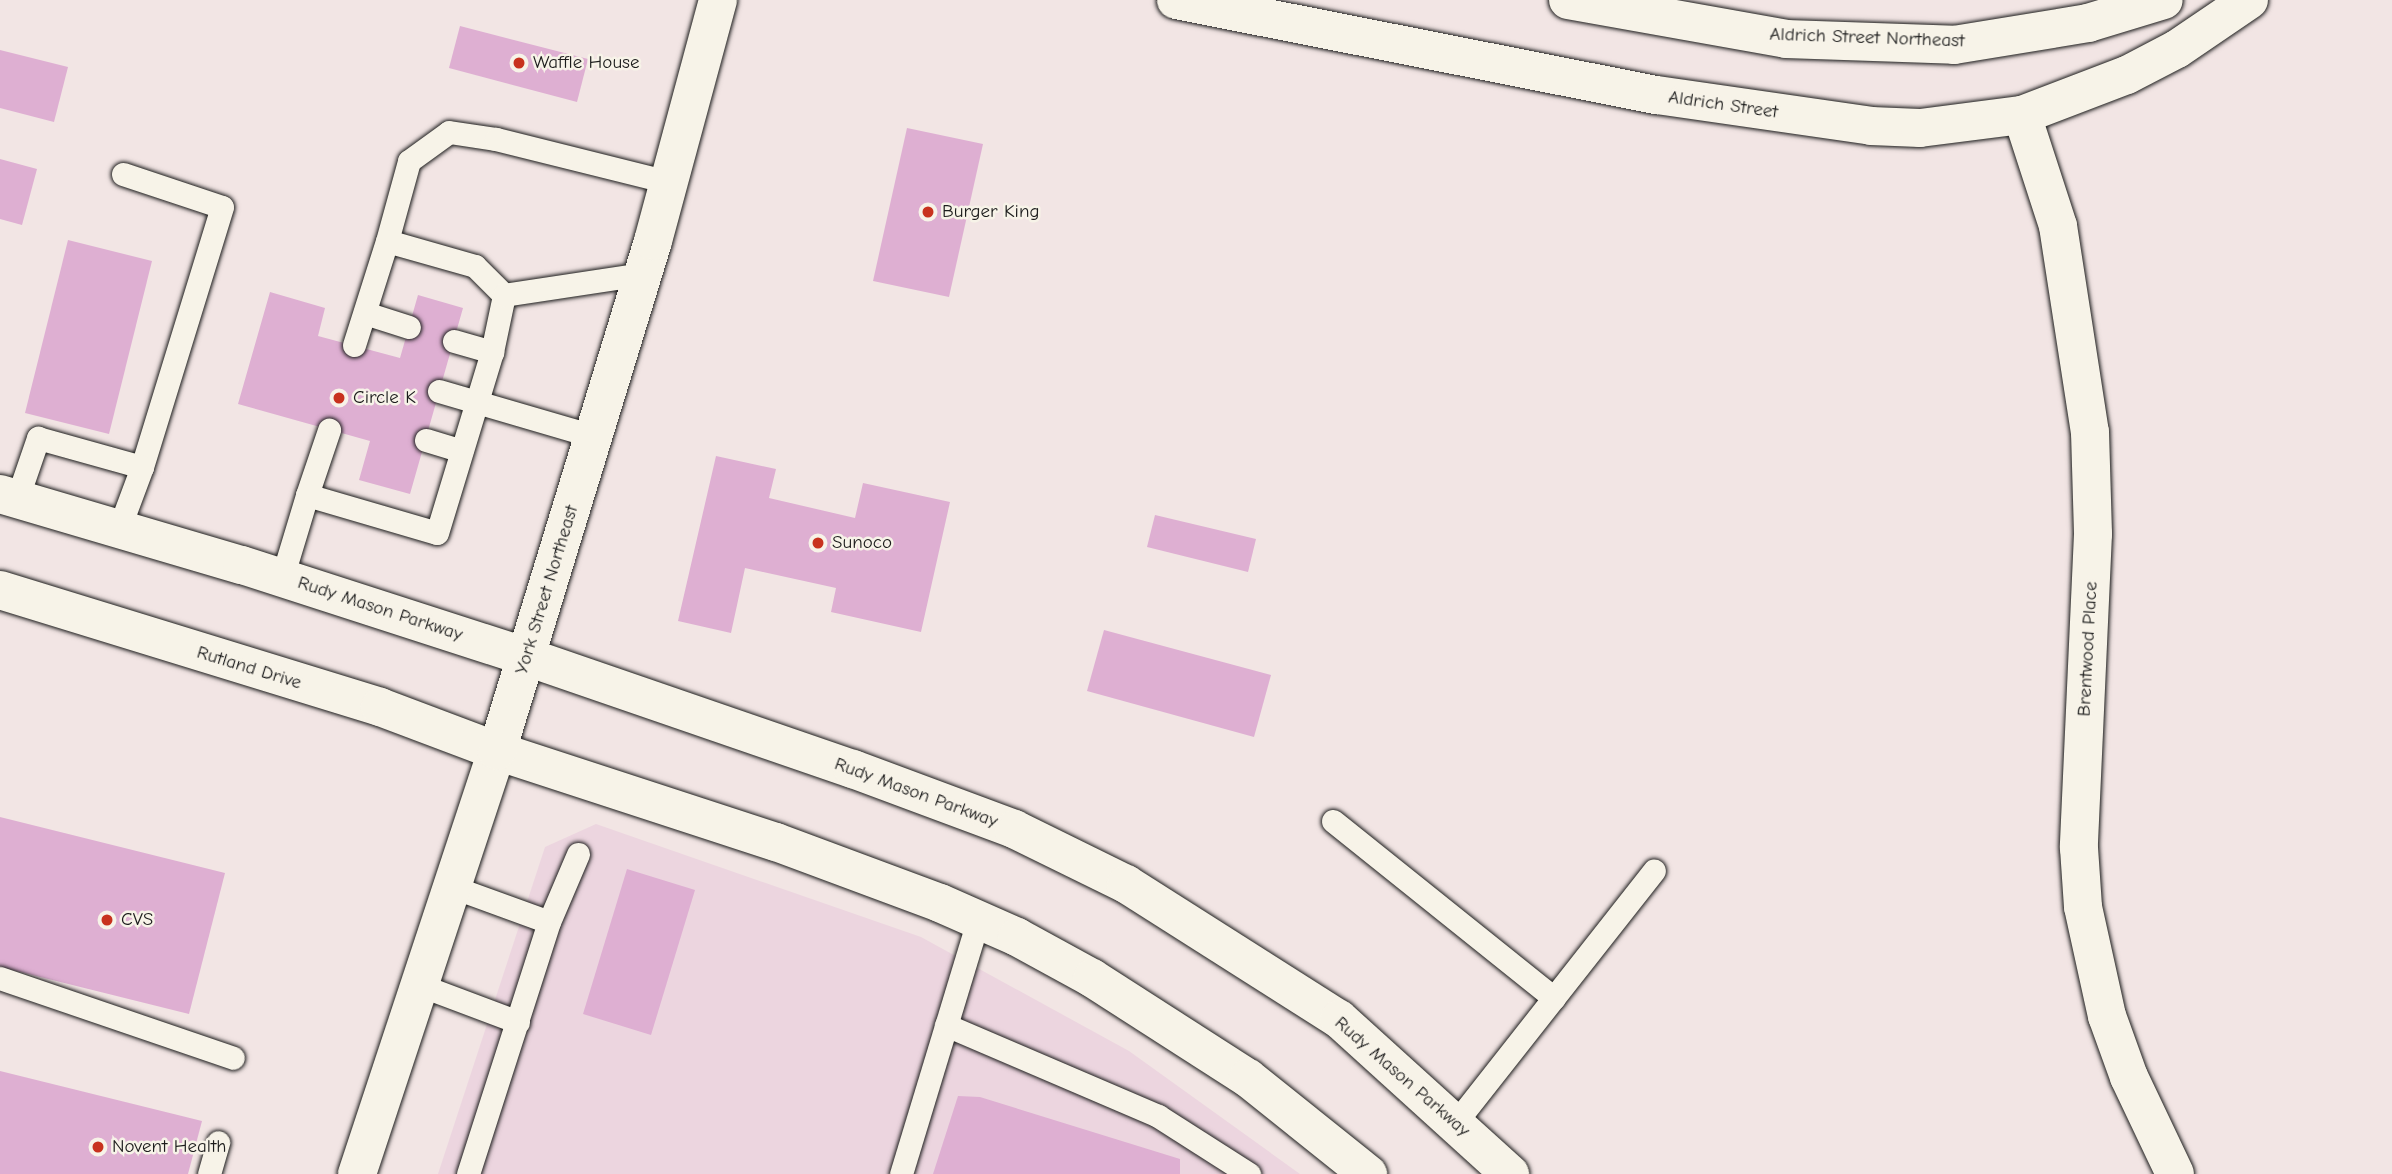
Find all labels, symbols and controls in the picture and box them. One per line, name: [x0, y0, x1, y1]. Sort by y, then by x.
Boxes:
street label: Aldrich Street Northeast: [1769, 23, 1965, 53]
place label: Waffle House: [533, 52, 639, 74]
marker: Waffle House: [511, 55, 527, 71]
street label: Aldrich Street: [1667, 86, 1779, 124]
place label: Burger King: [942, 201, 1039, 223]
marker: Burger King: [920, 204, 936, 220]
place label: Circle K: [353, 387, 416, 409]
marker: Circle K: [331, 390, 347, 406]
street label: York Street Northeast: [510, 503, 584, 677]
place label: Sunoco: [832, 532, 892, 554]
marker: Sunoco: [810, 535, 826, 551]
street label: Rudy Mason Parkway: [295, 572, 465, 646]
street label: Brentwood Place: [2073, 581, 2103, 717]
street label: Rutland Drive: [194, 641, 304, 695]
street label: Rudy Mason Parkway: [831, 753, 1001, 833]
place label: CVS: [121, 909, 153, 931]
marker: CVS: [99, 912, 115, 928]
street label: Rudy Mason Parkway: [1330, 1012, 1474, 1142]
place label: Novent Health: [112, 1136, 227, 1158]
marker: Novent Health: [90, 1139, 106, 1155]

